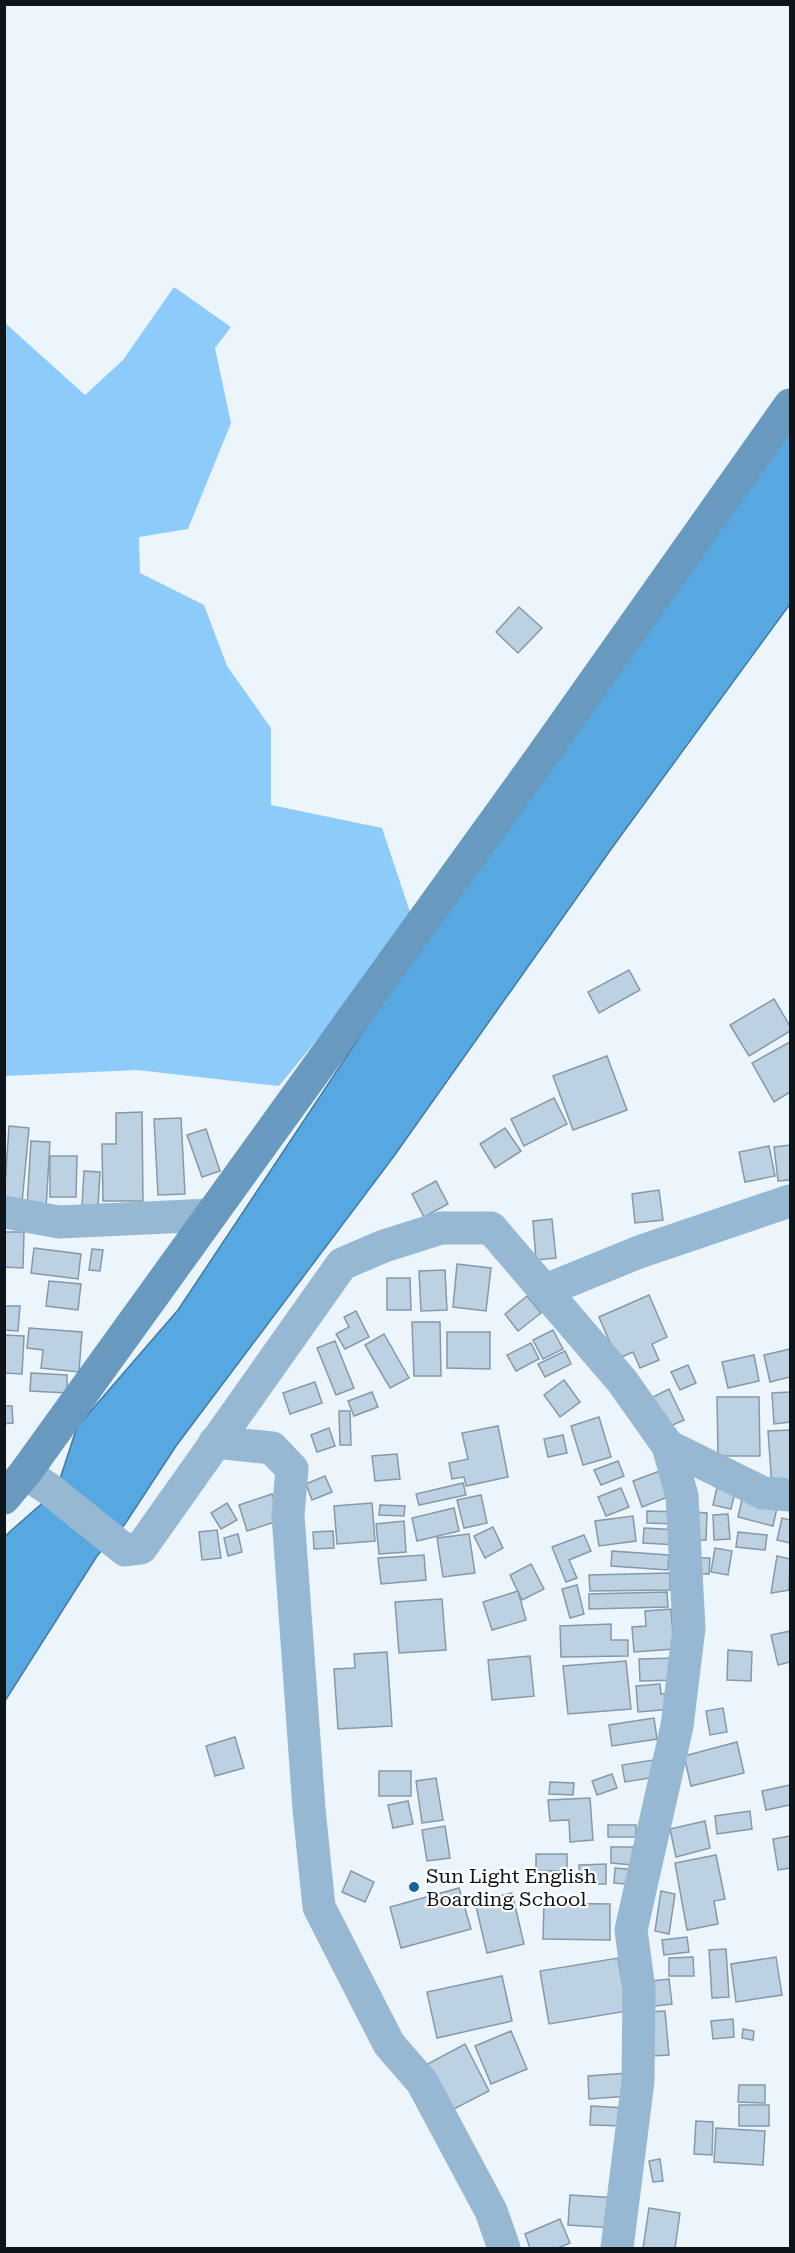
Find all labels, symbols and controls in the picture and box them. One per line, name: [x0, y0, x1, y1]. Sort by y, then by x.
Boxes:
place label: Sun Light English Boarding School: [426, 1864, 597, 1911]
marker: Sun Light English Boarding School: [407, 1880, 421, 1894]

